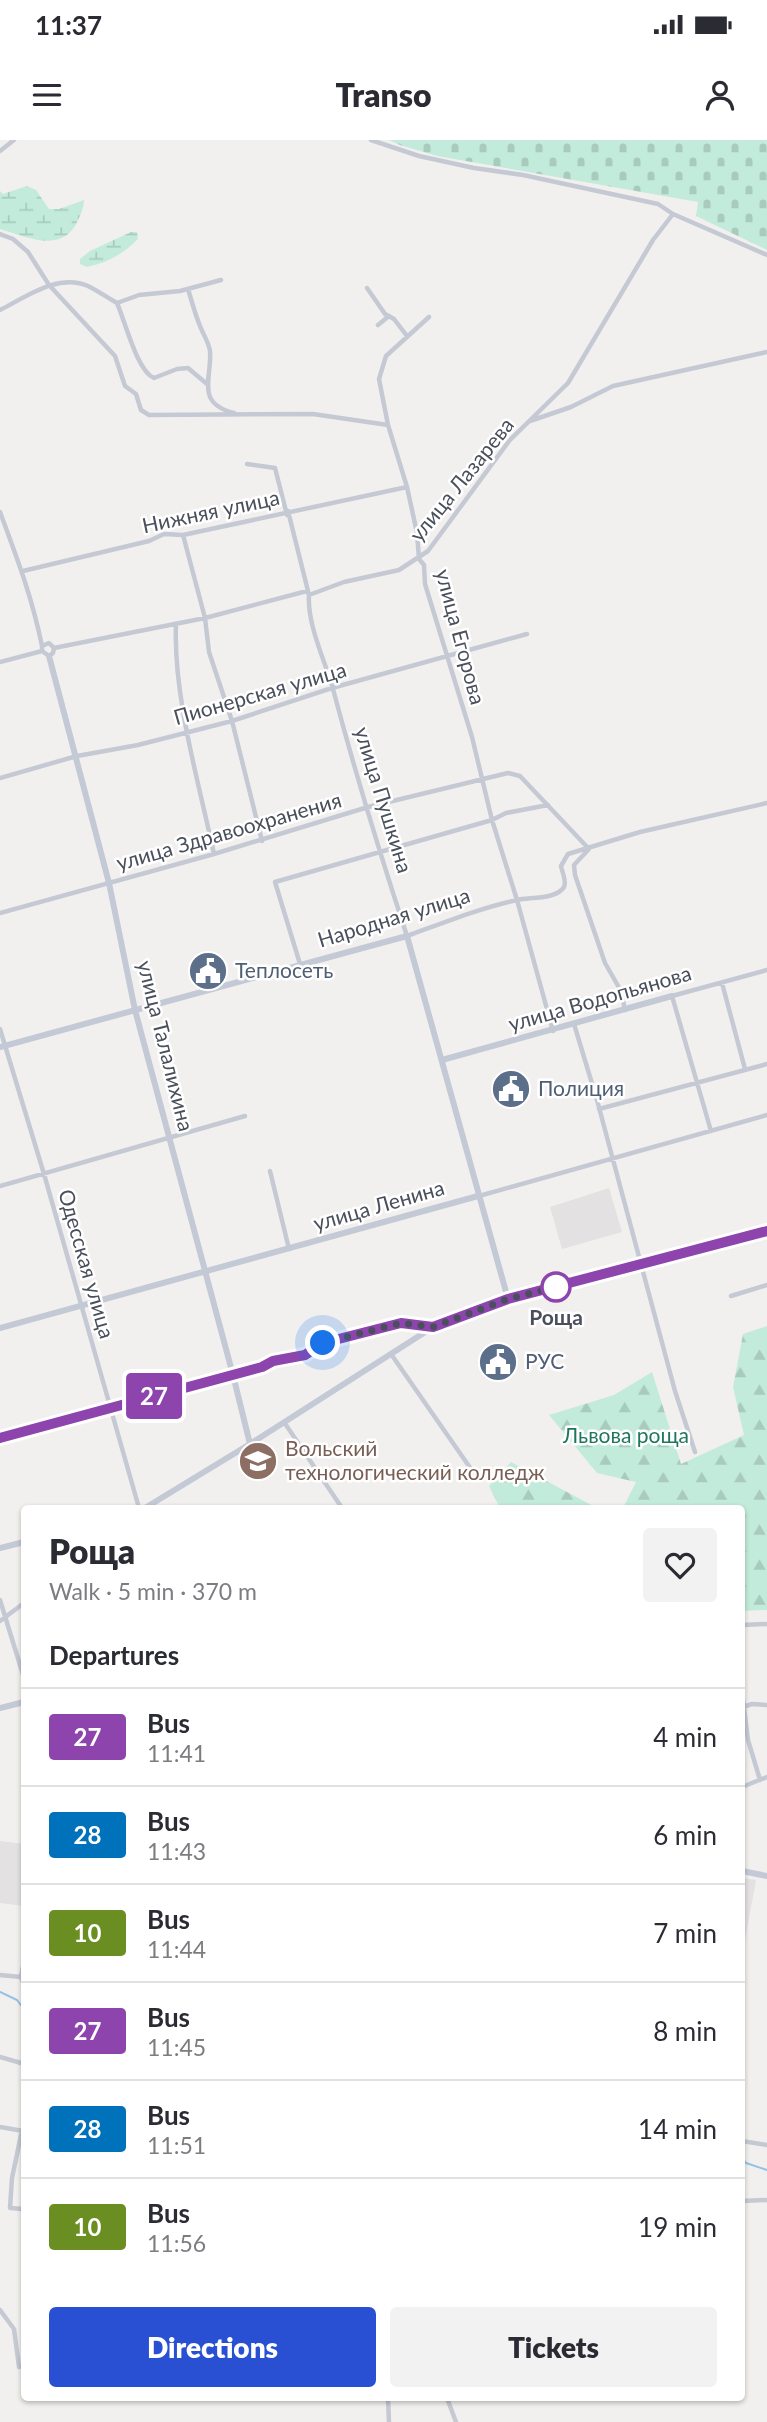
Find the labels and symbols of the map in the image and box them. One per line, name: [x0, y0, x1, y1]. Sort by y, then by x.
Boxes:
street label: улица Лазарева: [403, 412, 518, 546]
street label: Нижняя улица: [140, 484, 282, 537]
street label: улица Егорова: [431, 566, 492, 707]
street label: Пионерская улица: [170, 656, 349, 729]
street label: улица Пушкина: [350, 724, 419, 876]
street label: улица Здравоохранения: [113, 786, 344, 875]
street label: Народная улица: [314, 882, 473, 952]
public building icon: Теплосеть: [187, 950, 229, 992]
place label: Теплосеть: [235, 957, 333, 982]
street label: улица Талалихина: [133, 958, 200, 1134]
street label: улица Водопьянова: [505, 959, 694, 1036]
public building icon: Полиция: [490, 1068, 532, 1110]
place label: Полиция: [538, 1075, 624, 1100]
street label: улица Ленина: [310, 1174, 447, 1235]
street label: Одесская улица: [54, 1186, 121, 1341]
marker: Роща: [541, 1272, 571, 1302]
place label: Роща: [529, 1304, 583, 1329]
your location: [305, 1325, 340, 1360]
public building icon: РУС: [477, 1341, 519, 1383]
place label: РУС: [525, 1348, 564, 1373]
line badge: 27: [122, 1373, 186, 1419]
park label: Львова роща: [562, 1422, 689, 1447]
place label: Вольский технологический колледж: [285, 1435, 545, 1484]
school or university icon: Вольский технологический колледж: [237, 1440, 279, 1482]

